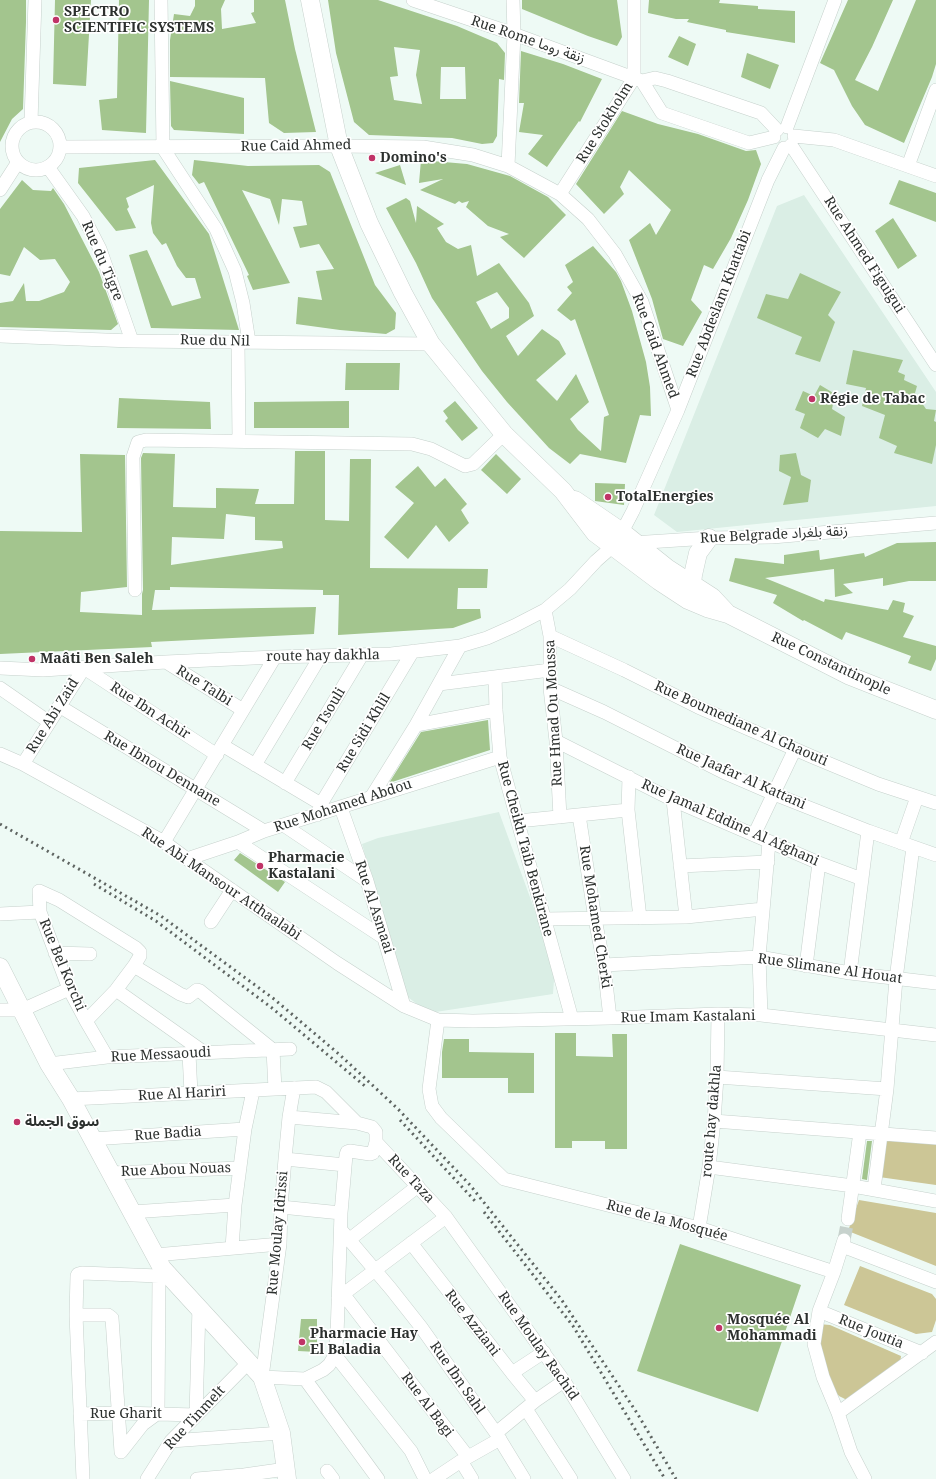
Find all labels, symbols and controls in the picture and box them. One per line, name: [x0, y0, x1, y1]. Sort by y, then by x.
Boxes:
place label: SPECTRO SCIENTIFIC SYSTEMS: [64, 4, 214, 36]
street label: Rue Rome زنقة روما: [469, 13, 587, 67]
marker: SPECTRO SCIENTIFIC SYSTEMS: [51, 15, 61, 25]
street label: Rue Stokholm: [573, 79, 637, 167]
street label: Rue Caid Ahmed: [241, 137, 351, 155]
place label: Domino's: [380, 150, 447, 166]
marker: Domino's: [367, 153, 377, 163]
street label: Rue Ahmed Figuigui: [820, 194, 908, 316]
street label: Rue du Tigre: [78, 219, 126, 303]
street label: Rue Abdeslam Khattabi: [683, 228, 755, 380]
street label: Rue Caid Ahmed: [628, 291, 682, 401]
street label: Rue du Nil: [180, 332, 250, 350]
place label: Régie de Tabac: [820, 391, 925, 407]
marker: Régie de Tabac: [807, 394, 817, 404]
place label: TotalEnergies: [616, 489, 714, 505]
marker: TotalEnergies: [603, 492, 613, 502]
street label: Rue Belgrade زنقة بلغراد: [700, 523, 848, 547]
street label: Rue Constantinople: [769, 629, 893, 699]
street label: Rue Hmad Ou Moussa: [542, 639, 566, 787]
street label: route hay dakhla: [266, 647, 380, 665]
place label: Maâti Ben Saleh: [40, 651, 154, 667]
marker: Maâti Ben Saleh: [27, 654, 37, 664]
street label: Rue Talbi: [173, 662, 235, 710]
street label: Rue Abi Zaid: [23, 675, 83, 757]
street label: Rue Boumediane Al Ghaouti: [652, 678, 830, 770]
street label: Rue Ibn Achir: [107, 679, 193, 743]
street label: Rue Tsouli: [299, 685, 349, 753]
street label: Rue Sidi Khlil: [334, 690, 394, 776]
street label: Rue Ibnou Dennane: [101, 728, 223, 810]
street label: Rue Jaafar Al Kattani: [674, 741, 808, 813]
street label: Rue Cheikh Taib Benkirane: [493, 759, 557, 939]
street label: Rue Mohamed Abdou: [272, 776, 414, 836]
street label: Rue Jamal Eddine Al Afghani: [639, 776, 821, 870]
street label: Rue Abi Mansour Atthaalabi: [138, 824, 304, 944]
street label: Rue Mohamed Cherki: [575, 844, 615, 990]
place label: Pharmacie Kastalani: [268, 850, 345, 882]
street label: Rue Al Asmaai: [351, 858, 397, 956]
marker: Pharmacie Kastalani: [255, 861, 265, 871]
street label: Rue Bel Korchi: [35, 916, 89, 1014]
street label: Rue Slimane Al Houat: [757, 951, 903, 987]
street label: Rue Imam Kastalani: [620, 1007, 756, 1027]
street label: Rue Messaoudi: [110, 1044, 212, 1066]
street label: route hay dakhla: [699, 1064, 725, 1178]
street label: Rue Al Hariri: [138, 1083, 226, 1105]
place label: سوق الجملة: [25, 1114, 99, 1130]
marker: سوق الجملة: [12, 1117, 22, 1127]
street label: Rue Badia: [134, 1123, 202, 1145]
street label: Rue Taza: [384, 1151, 438, 1207]
street label: Rue Abou Nouas: [121, 1160, 231, 1180]
street label: Rue Moulay Idrissi: [264, 1170, 292, 1296]
street label: Rue de la Mosquée: [605, 1197, 729, 1245]
street label: Rue Azziani: [441, 1287, 503, 1359]
street label: Rue Moulay Rachid: [494, 1288, 582, 1404]
street label: Rue Joutia: [836, 1311, 906, 1353]
place label: Mosquée Al Mohammadi: [727, 1312, 817, 1344]
marker: Mosquée Al Mohammadi: [714, 1323, 724, 1333]
place label: Pharmacie Hay El Baladia: [310, 1326, 418, 1358]
marker: Pharmacie Hay El Baladia: [297, 1337, 307, 1347]
street label: Rue Ibn Sahl: [426, 1339, 488, 1417]
street label: Rue Al Bagi: [397, 1370, 457, 1440]
street label: Rue Tinmelt: [161, 1383, 229, 1453]
street label: Rue Gharit: [90, 1406, 162, 1422]

